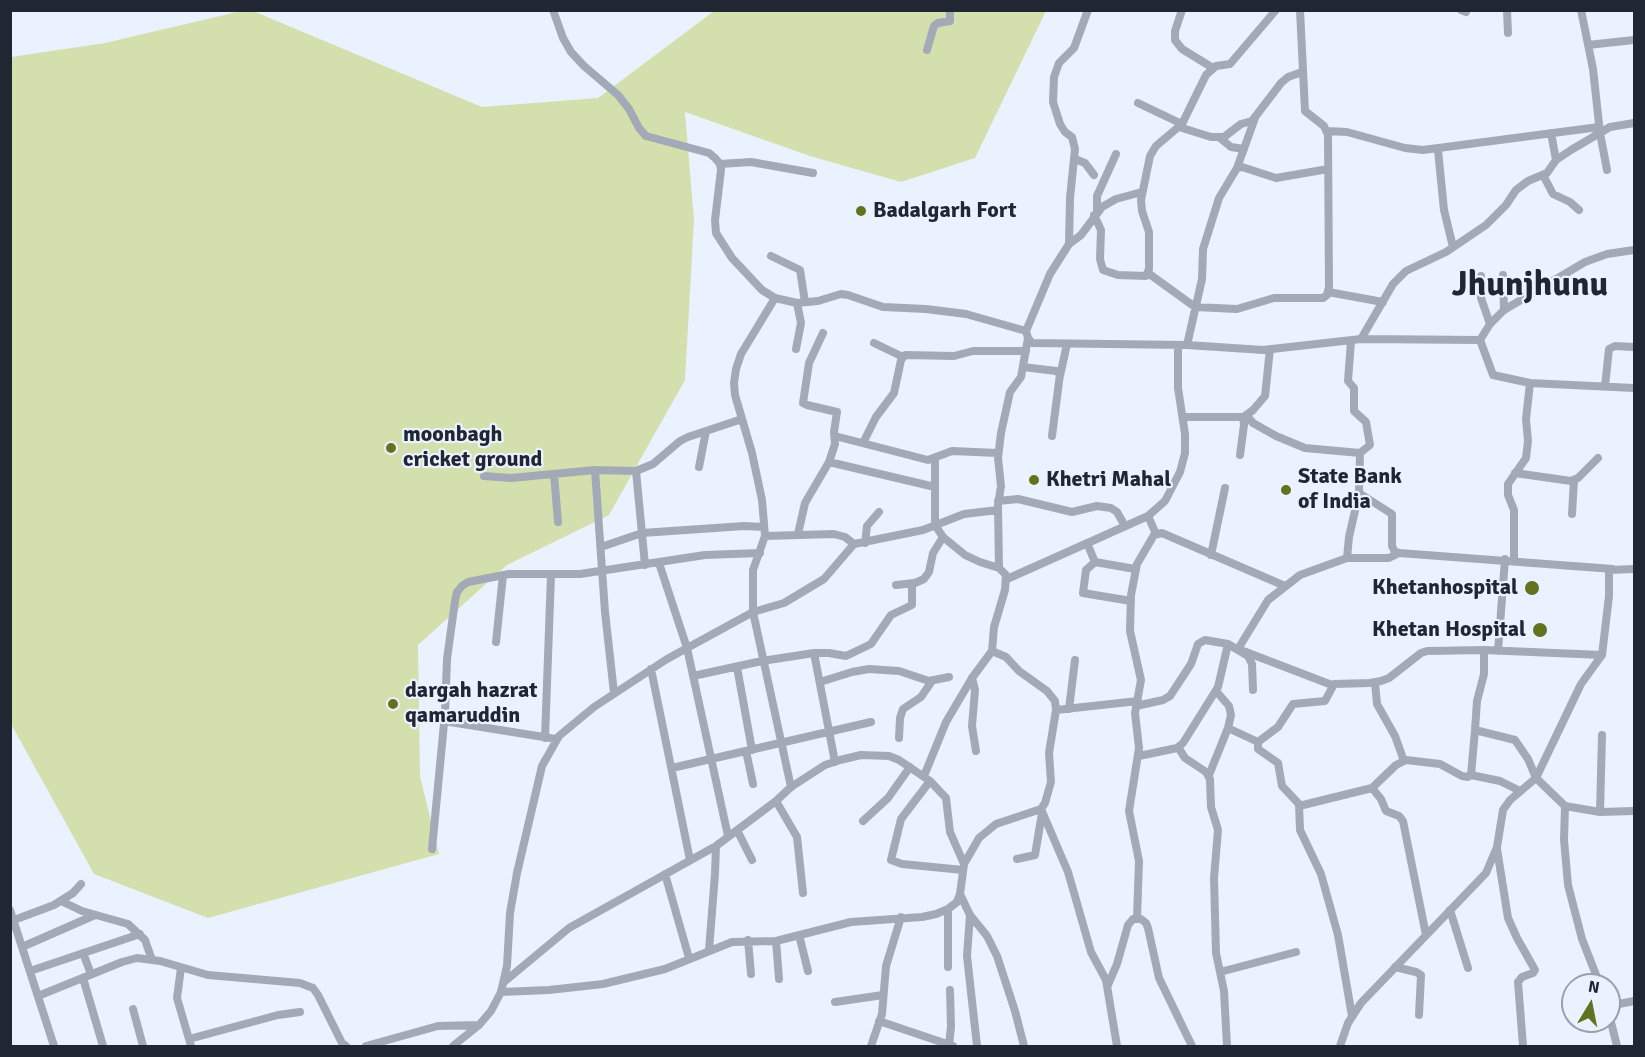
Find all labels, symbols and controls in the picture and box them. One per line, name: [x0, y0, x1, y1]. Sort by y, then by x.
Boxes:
place label: Badalgarh Fort: [873, 198, 1017, 224]
marker: Badalgarh Fort: [854, 204, 868, 218]
district label: Jhunjhunu: [1452, 266, 1608, 306]
place label: moonbagh cricket ground: [403, 422, 542, 474]
marker: moonbagh cricket ground: [384, 441, 398, 455]
place label: State Bank of India: [1298, 464, 1402, 516]
place label: Khetri Mahal: [1046, 467, 1171, 493]
marker: Khetri Mahal: [1027, 473, 1041, 487]
marker: State Bank of India: [1279, 483, 1293, 497]
place label: Khetanhospital: [1372, 575, 1518, 601]
marker: Khetanhospital: [1523, 579, 1541, 597]
place label: Khetan Hospital: [1372, 617, 1526, 643]
marker: Khetan Hospital: [1531, 621, 1549, 639]
place label: dargah hazrat qamaruddin: [405, 678, 537, 730]
marker: dargah hazrat qamaruddin: [386, 697, 400, 711]
north arrow: [1561, 973, 1621, 1033]
text: N: [1587, 976, 1601, 998]

